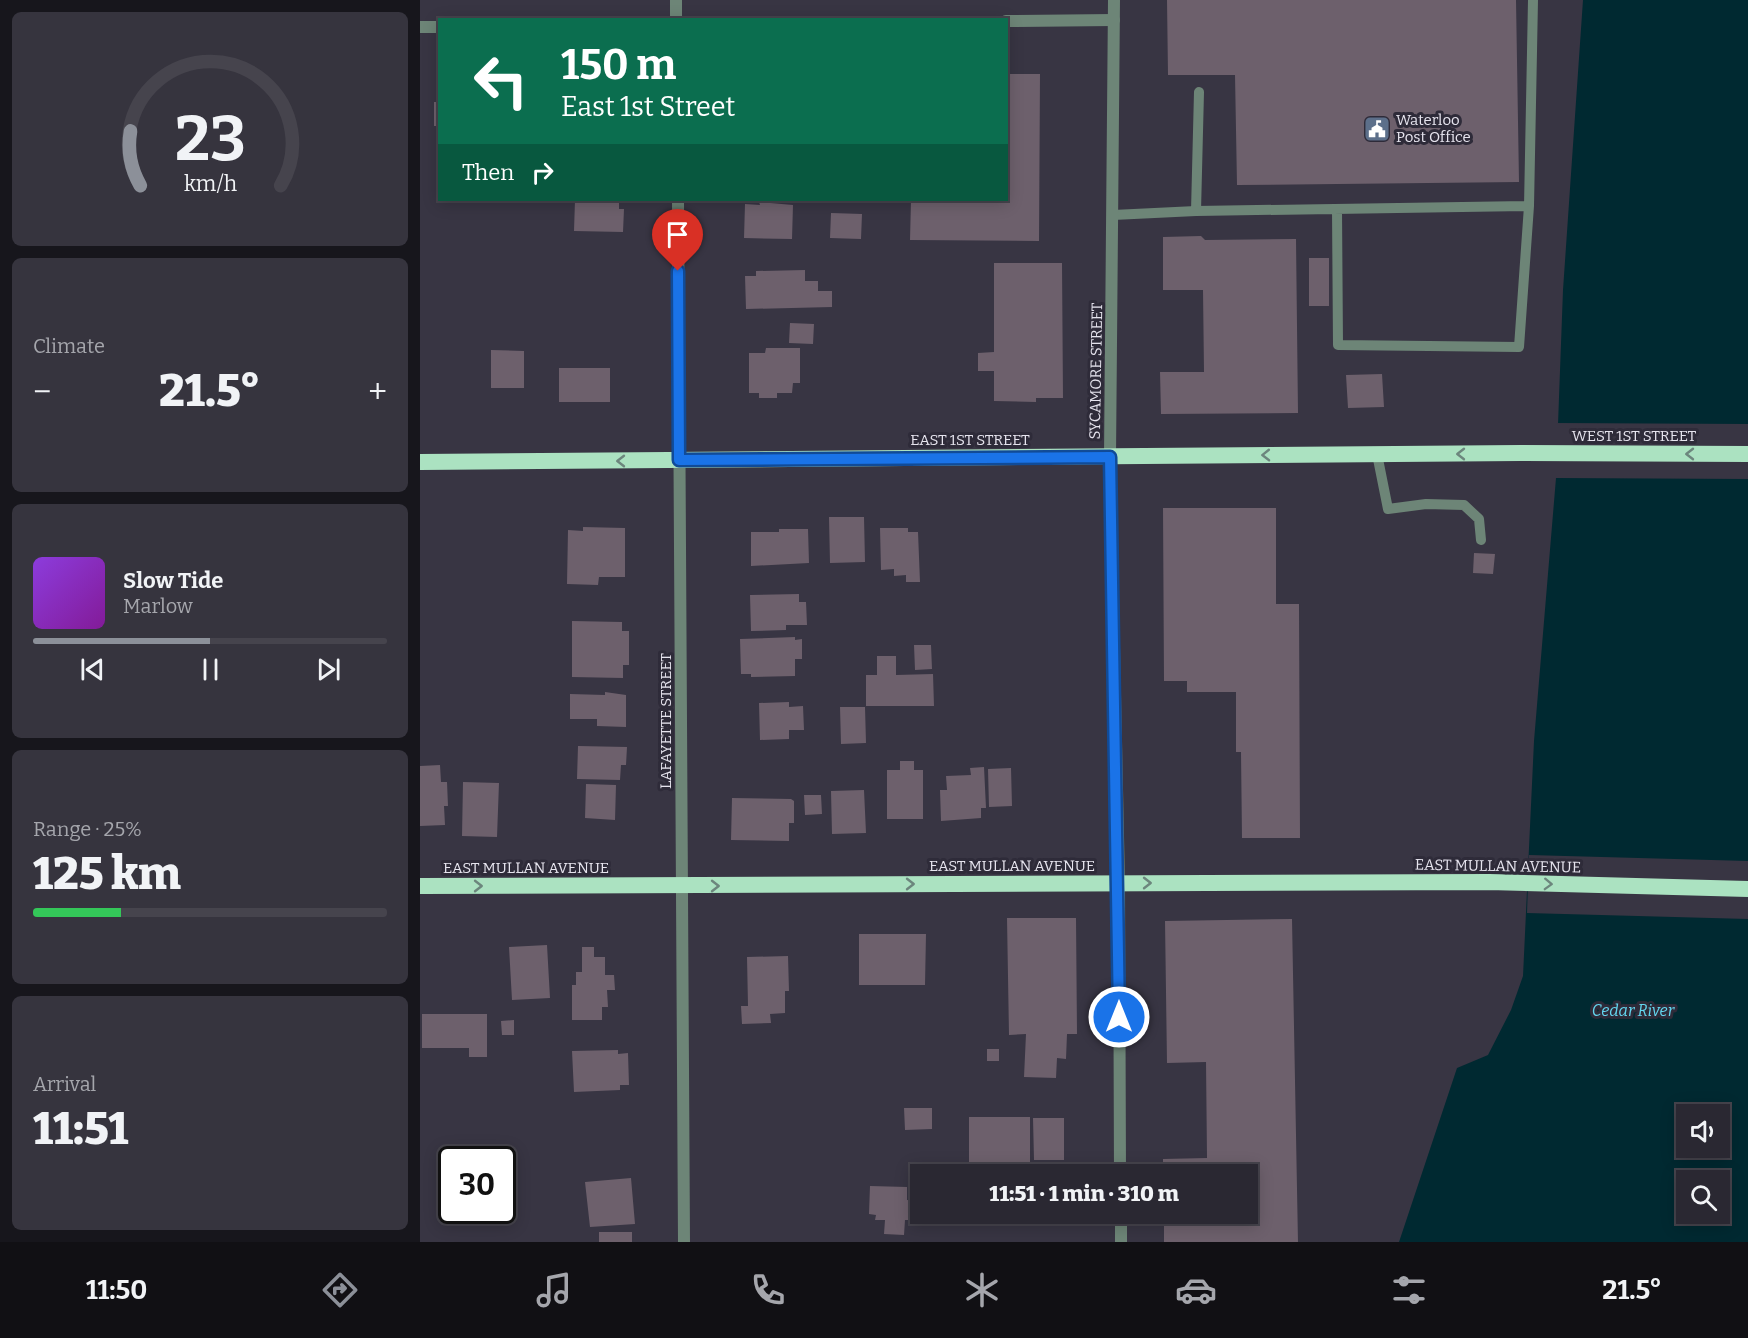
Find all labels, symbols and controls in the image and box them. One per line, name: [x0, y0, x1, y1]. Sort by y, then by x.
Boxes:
text: 150 m: [561, 40, 676, 90]
icon: left: [462, 42, 540, 120]
text: East 1st Street: [561, 91, 735, 123]
text: 23: [174, 102, 246, 177]
place label: Waterloo Post Office: [1396, 111, 1471, 146]
public building icon: Waterloo Post Office: [1362, 114, 1392, 144]
icon: right: [526, 156, 559, 189]
text: Then: [462, 159, 514, 186]
text: km/h: [183, 171, 237, 197]
pin: [652, 209, 703, 271]
icon: arrive: [661, 218, 694, 251]
street label: SYCAMORE STREET: [1086, 302, 1106, 440]
text: Climate: [33, 334, 105, 358]
text: 21.5°: [159, 364, 260, 418]
text: −: [33, 372, 51, 412]
text: +: [368, 372, 387, 412]
street label: WEST 1ST STREET: [1572, 427, 1697, 445]
street label: EAST 1ST STREET: [910, 431, 1030, 449]
one-way arrow: [1457, 448, 1466, 460]
one-way arrow: [1685, 448, 1694, 460]
one-way arrow: [1262, 449, 1271, 462]
one-way arrow: [616, 455, 625, 467]
text: Slow Tide: [123, 567, 223, 594]
text: Marlow: [123, 594, 193, 618]
icon: previous: [76, 653, 109, 686]
icon: pause: [194, 653, 227, 686]
icon: next: [312, 653, 345, 686]
street label: LAFAYETTE STREET: [657, 653, 675, 789]
text: Range · 25%: [33, 817, 142, 841]
text: 125 km: [33, 847, 181, 901]
street label: EAST MULLAN AVENUE: [1415, 856, 1581, 876]
street label: EAST MULLAN AVENUE: [929, 857, 1095, 875]
street label: EAST MULLAN AVENUE: [443, 859, 609, 877]
one-way arrow: [1143, 877, 1152, 889]
one-way arrow: [1543, 877, 1552, 890]
one-way arrow: [906, 878, 915, 890]
one-way arrow: [474, 880, 483, 892]
one-way arrow: [711, 880, 720, 892]
position arrow: [1087, 985, 1151, 1049]
water label: Cedar River: [1592, 1001, 1676, 1020]
text: Arrival: [33, 1072, 96, 1096]
text: 11:51: [33, 1102, 128, 1156]
map controls: [1676, 1104, 1730, 1224]
button: sound: [1676, 1104, 1730, 1158]
speed limit sign: 30: [438, 1146, 516, 1224]
button: search: [1676, 1170, 1730, 1224]
text: 11:51 · 1 min · 310 m: [989, 1180, 1179, 1207]
icon: directions: [319, 1269, 361, 1311]
icon: music: [533, 1269, 575, 1311]
icon: phone: [747, 1269, 789, 1311]
icon: climate: [961, 1269, 1003, 1311]
icon: car: [1175, 1269, 1217, 1311]
icon: filters: [1388, 1269, 1430, 1311]
text: 11:50: [86, 1274, 147, 1306]
text: 21.5°: [1602, 1274, 1662, 1306]

